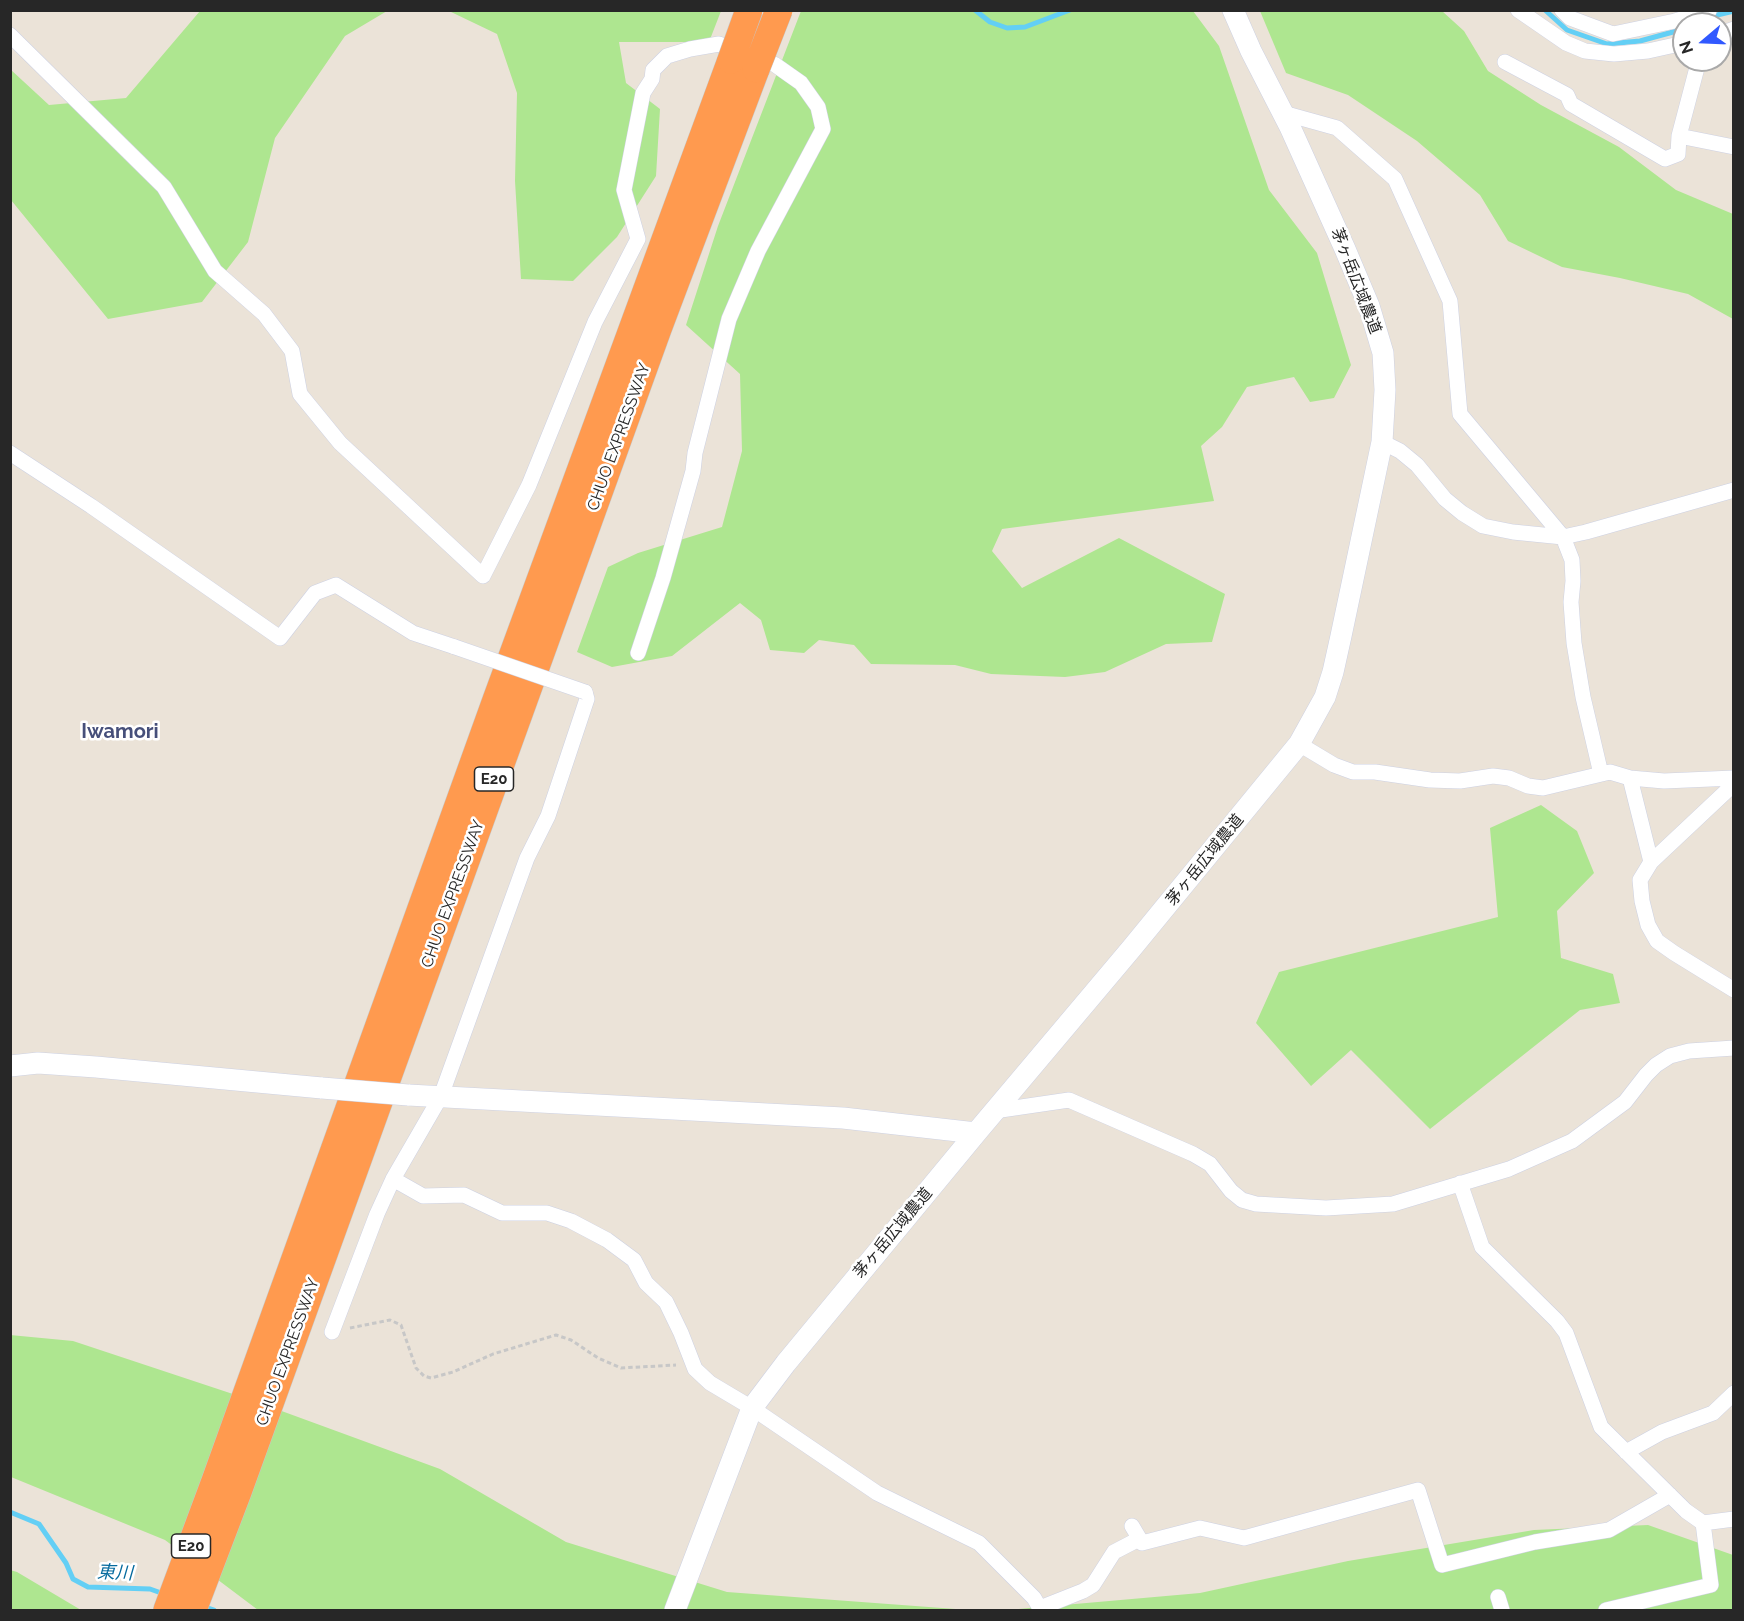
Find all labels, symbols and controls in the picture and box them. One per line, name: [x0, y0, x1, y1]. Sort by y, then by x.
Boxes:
north arrow: [1672, 12, 1732, 72]
text: N: [1675, 39, 1697, 56]
street label: 茅ヶ岳広域農道: [1327, 225, 1385, 337]
street label: CHUO EXPRESSWAY: [583, 361, 655, 513]
district label: Iwamori: [81, 720, 159, 744]
road number: E20: [474, 767, 514, 791]
street label: 茅ヶ岳広域農道: [1162, 810, 1248, 910]
street label: CHUO EXPRESSWAY: [417, 818, 489, 970]
street label: 茅ヶ岳広域農道: [850, 1184, 936, 1282]
street label: CHUO EXPRESSWAY: [252, 1276, 324, 1428]
road number: E20: [172, 1534, 210, 1558]
water label: 東川: [97, 1562, 133, 1584]

